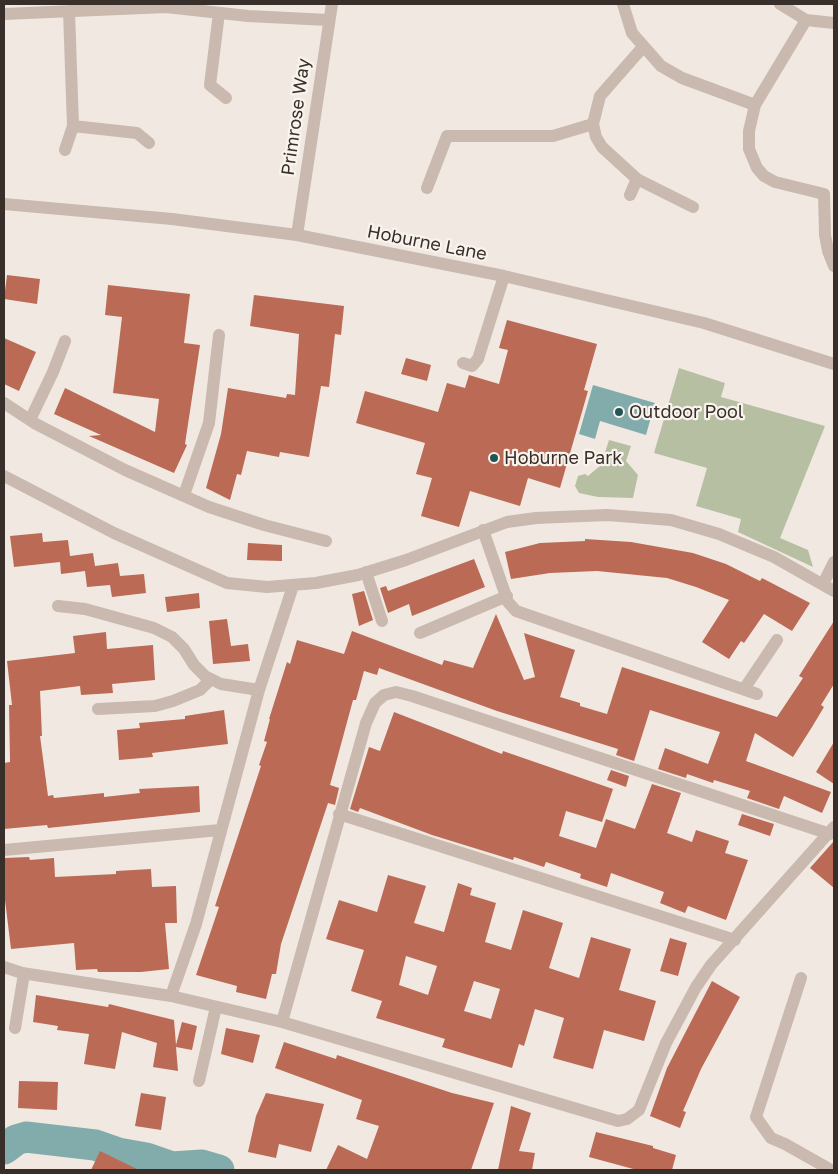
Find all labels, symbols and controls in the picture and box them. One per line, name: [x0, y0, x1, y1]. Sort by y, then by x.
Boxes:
street label: Primrose Way: [277, 57, 315, 177]
street label: Hoburne Lane: [365, 221, 489, 265]
place label: Outdoor Pool: [629, 401, 744, 423]
marker: Outdoor Pool: [613, 406, 625, 418]
place label: Hoburne Park: [504, 447, 622, 469]
marker: Hoburne Park: [488, 452, 500, 464]

